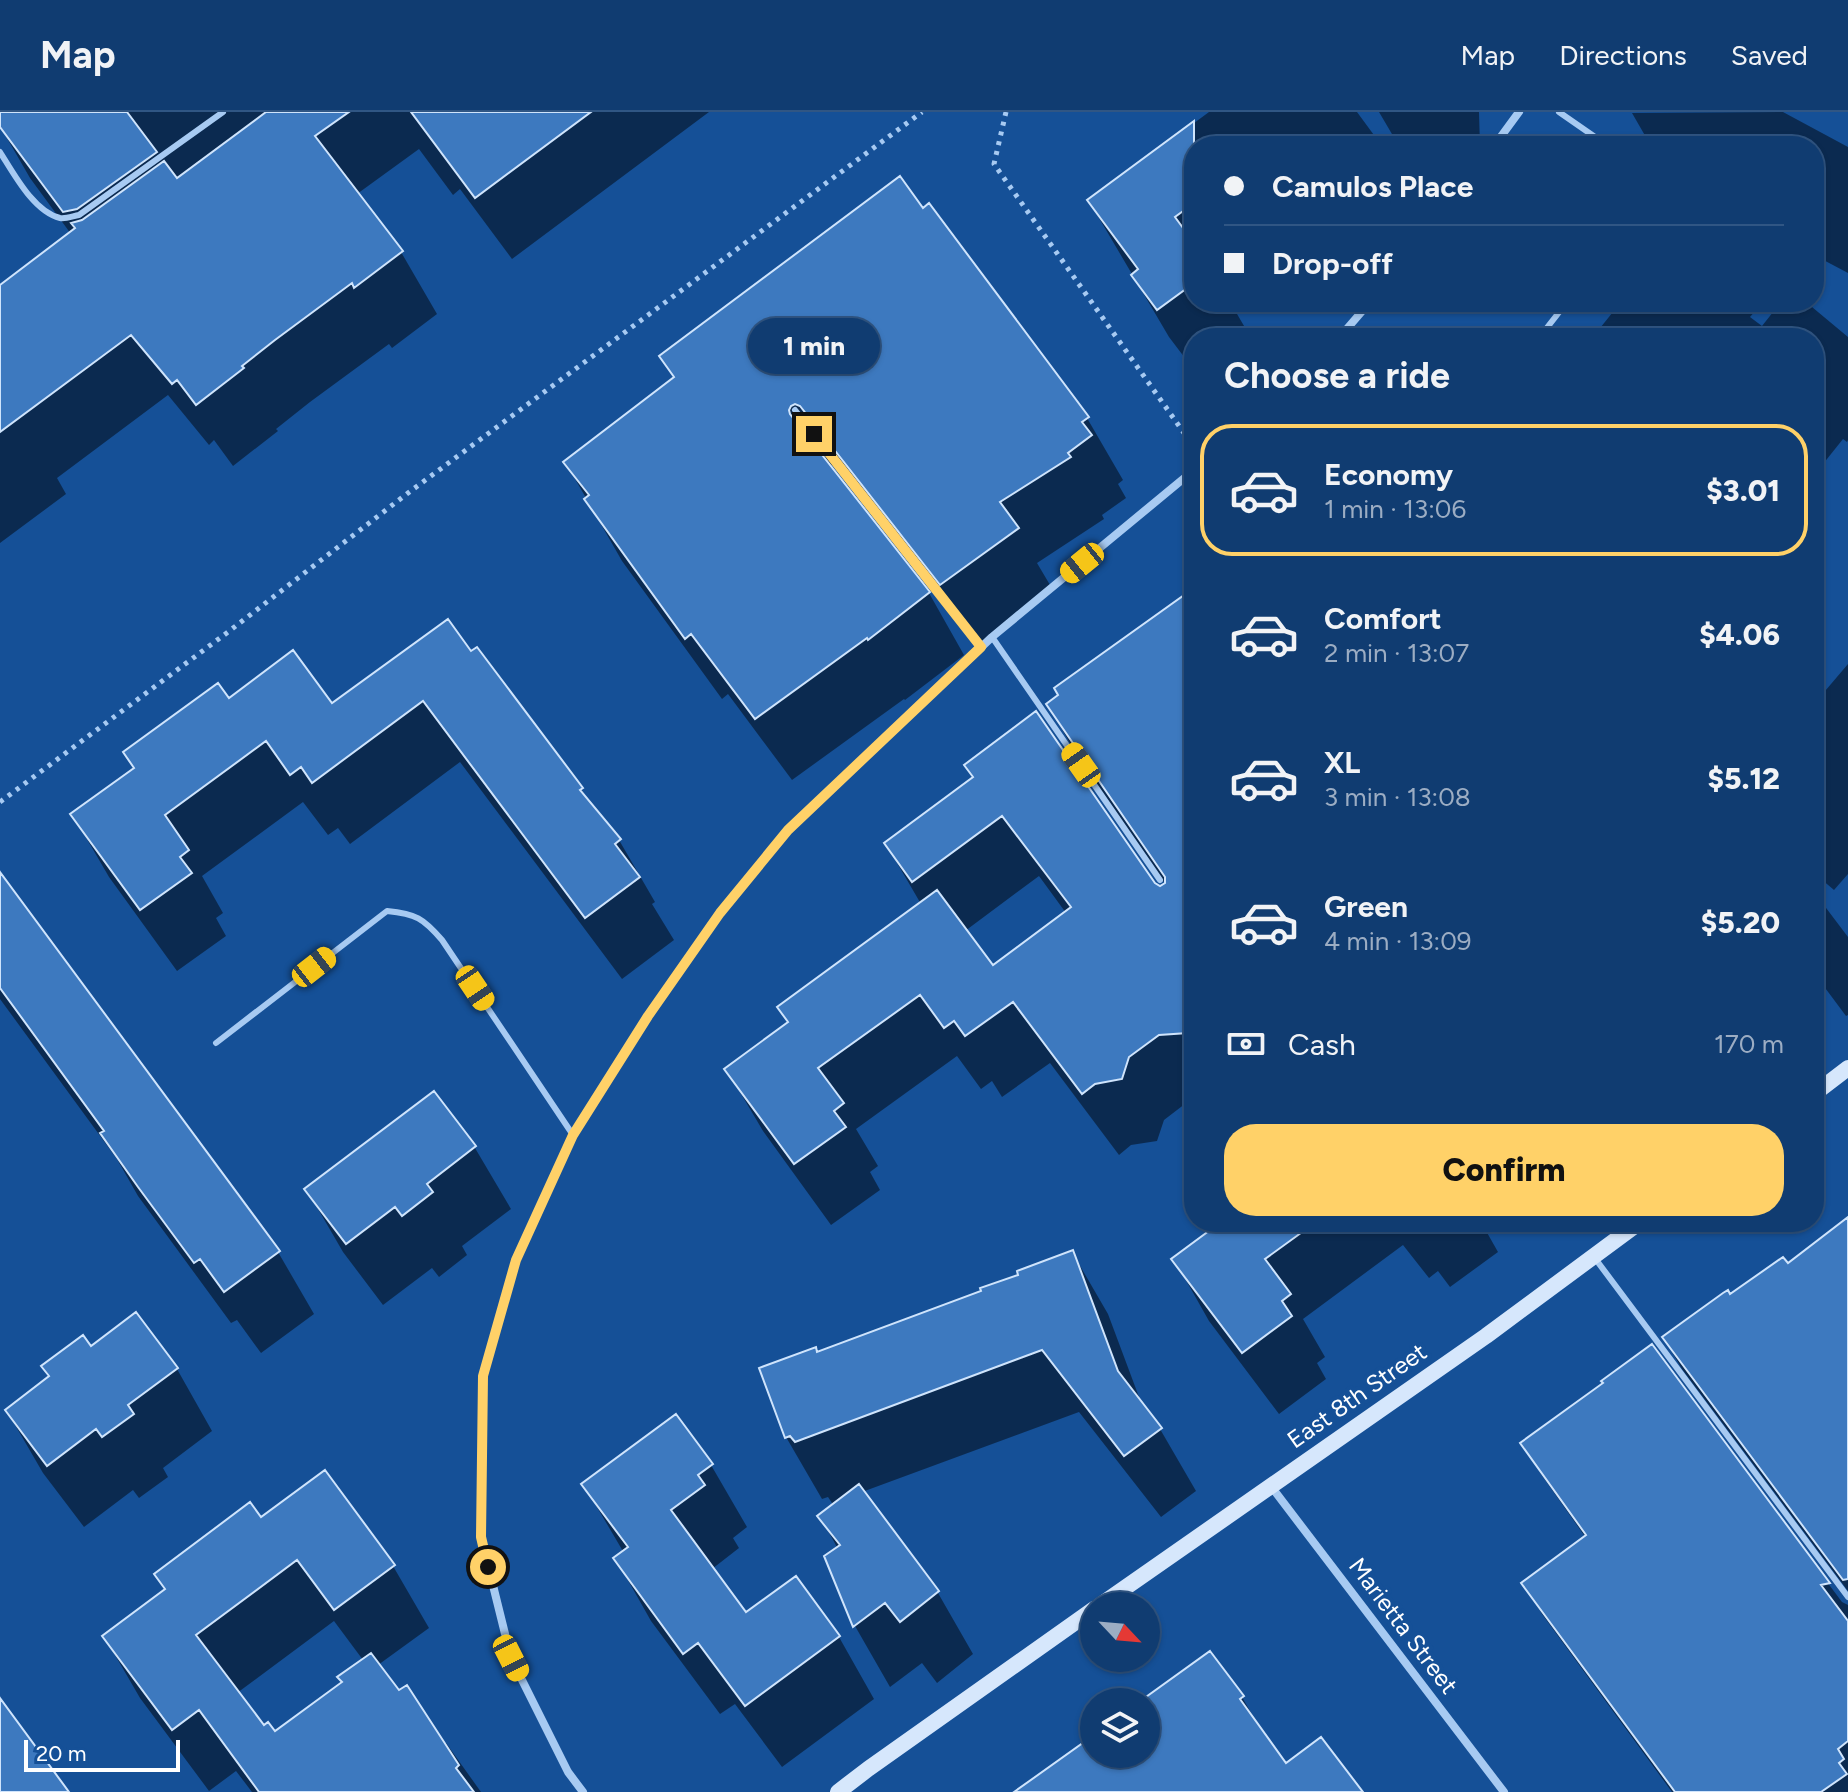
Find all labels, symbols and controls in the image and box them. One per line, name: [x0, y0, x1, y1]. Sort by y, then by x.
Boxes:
text: Map: [40, 32, 116, 78]
text: Map: [1461, 38, 1515, 72]
text: Directions: [1559, 38, 1687, 72]
text: Saved: [1731, 38, 1808, 72]
text: Camulos Place: [1272, 168, 1473, 205]
text: Drop-off: [1272, 245, 1393, 282]
callout: 1 min: [748, 318, 880, 374]
text: 1 min: [783, 330, 845, 362]
text: Choose a ride: [1224, 354, 1450, 397]
route end: [796, 416, 832, 452]
icon: car: [1228, 454, 1300, 526]
text: Economy: [1324, 456, 1453, 493]
text: $3.01: [1706, 472, 1780, 509]
text: 1 min · 13:06: [1324, 493, 1466, 525]
car: [1056, 539, 1108, 587]
icon: car: [1228, 598, 1300, 670]
text: Comfort: [1324, 600, 1442, 637]
text: $4.06: [1699, 616, 1780, 653]
text: 2 min · 13:07: [1324, 637, 1469, 669]
car: [1057, 738, 1105, 792]
icon: car: [1228, 742, 1300, 814]
text: XL: [1324, 744, 1360, 781]
text: $5.12: [1708, 760, 1780, 797]
text: 3 min · 13:08: [1324, 781, 1471, 813]
icon: car: [1228, 886, 1300, 958]
text: Green: [1324, 888, 1408, 925]
text: $5.20: [1701, 904, 1780, 941]
text: 4 min · 13:09: [1324, 925, 1472, 957]
car: [288, 943, 340, 991]
car: [452, 961, 498, 1015]
icon: cash: [1224, 1022, 1268, 1066]
text: Cash: [1288, 1026, 1356, 1063]
text: 170 m: [1714, 1028, 1784, 1060]
button: Confirm: [1224, 1124, 1784, 1216]
street label: East 8th Street: [1282, 1337, 1432, 1454]
route start: [470, 1549, 506, 1585]
street label: Marietta Street: [1343, 1552, 1464, 1699]
north arrow: [1080, 1592, 1160, 1672]
map controls: [1080, 1592, 1160, 1768]
car: [489, 1631, 533, 1685]
button: layers: [1080, 1688, 1160, 1768]
scale bar: [24, 1736, 180, 1772]
text: 20 m: [36, 1740, 87, 1767]

